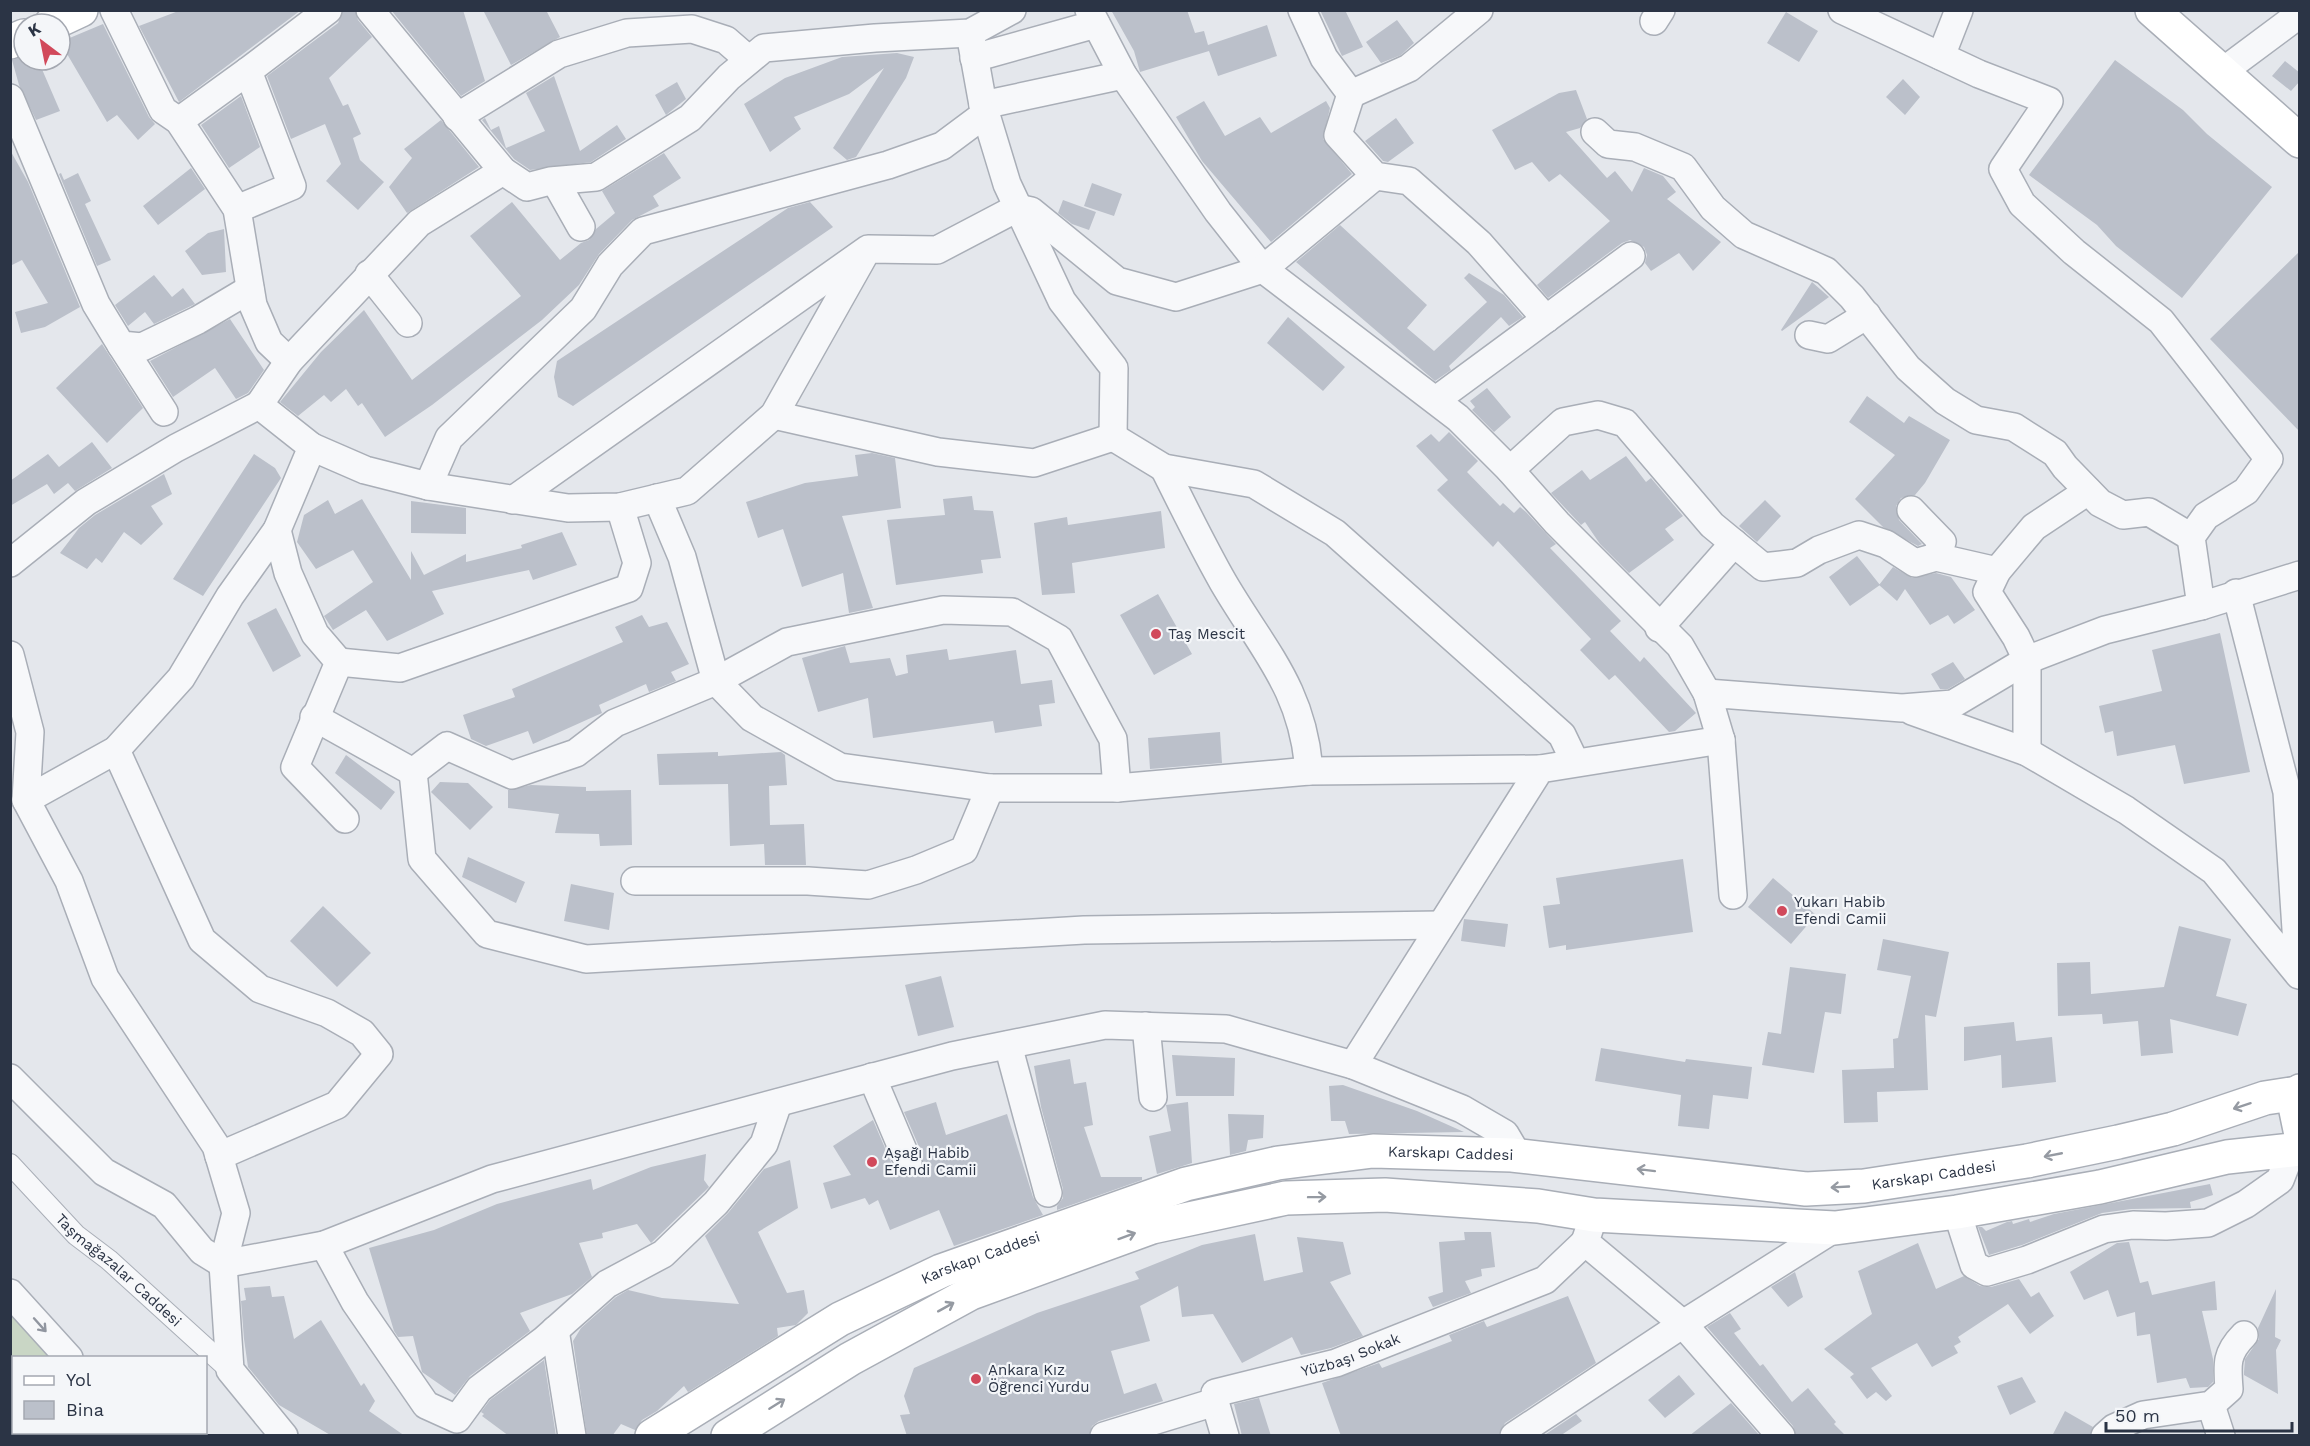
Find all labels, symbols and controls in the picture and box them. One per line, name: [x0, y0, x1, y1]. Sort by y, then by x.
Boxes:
north arrow: [12, 12, 72, 72]
text: K: [25, 19, 44, 41]
place label: Taş Mescit: [1168, 625, 1246, 643]
marker: Taş Mescit: [1149, 627, 1163, 641]
place label: Yukarı Habib Efendi Camii: [1794, 893, 1887, 928]
marker: Yukarı Habib Efendi Camii: [1775, 904, 1789, 918]
one-way arrow: [2233, 1101, 2252, 1112]
street label: Karskapı Caddesi: [1388, 1142, 1514, 1164]
place label: Aşağı Habib Efendi Camii: [884, 1144, 977, 1179]
one-way arrow: [2044, 1150, 2063, 1161]
marker: Aşağı Habib Efendi Camii: [865, 1155, 879, 1169]
street label: Karskapı Caddesi: [1870, 1157, 1997, 1194]
one-way arrow: [1636, 1165, 1656, 1176]
one-way arrow: [1830, 1182, 1850, 1193]
one-way arrow: [1307, 1191, 1327, 1203]
street label: Taşmağazalar Caddesi: [52, 1210, 185, 1330]
street label: Karskapı Caddesi: [918, 1228, 1042, 1288]
one-way arrow: [1117, 1229, 1136, 1240]
one-way arrow: [936, 1301, 954, 1312]
one-way arrow: [33, 1317, 47, 1332]
street label: Yüzbaşı Sokak: [1299, 1329, 1403, 1380]
legend: [12, 1356, 207, 1434]
place label: Ankara Kız Öğrenci Yurdu: [988, 1361, 1089, 1396]
text: Yol: [66, 1369, 92, 1390]
marker: Ankara Kız Öğrenci Yurdu: [969, 1372, 983, 1386]
scale bar: [2106, 1395, 2292, 1433]
one-way arrow: [768, 1398, 785, 1410]
text: Bina: [66, 1399, 104, 1420]
text: 50 m: [2115, 1405, 2160, 1426]

